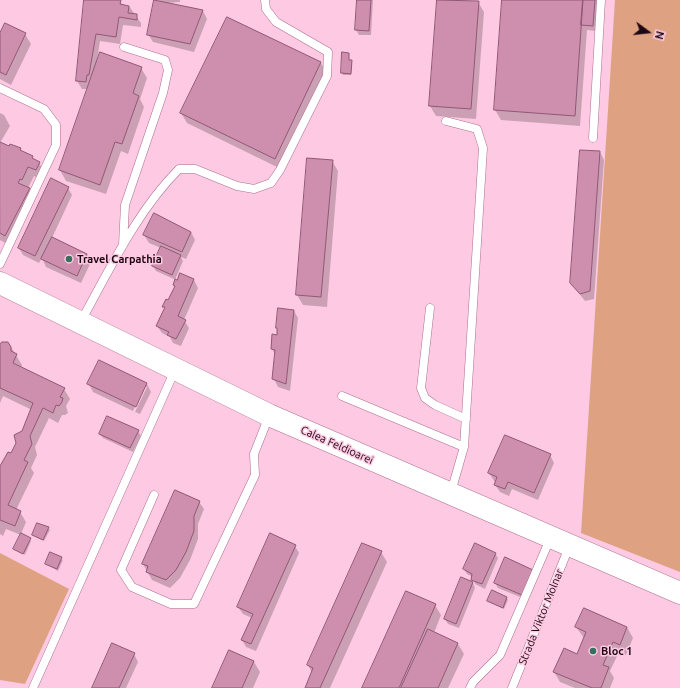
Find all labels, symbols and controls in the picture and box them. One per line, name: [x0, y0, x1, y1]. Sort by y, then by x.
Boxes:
north arrow: [628, 12, 668, 52]
text: N: [653, 30, 666, 41]
place label: Travel Carpathia: [77, 252, 162, 266]
marker: Travel Carpathia: [64, 254, 74, 264]
street label: Calea Feldioarei: [299, 423, 375, 467]
street label: Strada Viktor Molnar: [516, 567, 566, 667]
place label: Bloc 1: [601, 644, 632, 658]
marker: Bloc 1: [588, 646, 598, 656]

